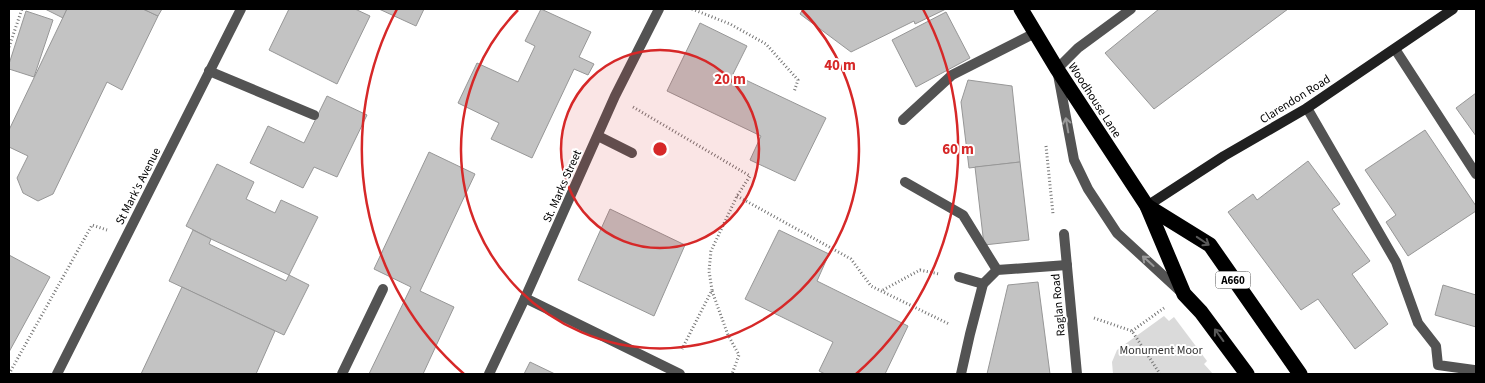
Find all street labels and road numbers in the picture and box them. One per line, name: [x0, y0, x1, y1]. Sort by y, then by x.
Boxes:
street label: Woodhouse Lane: [1064, 59, 1125, 141]
street label: Clarendon Road: [1257, 71, 1334, 128]
street label: St Mark's Avenue: [112, 145, 165, 228]
street label: St. Marks Street: [539, 147, 586, 225]
road number: A660: [1216, 272, 1250, 288]
street label: Raglan Road: [1047, 273, 1070, 337]

